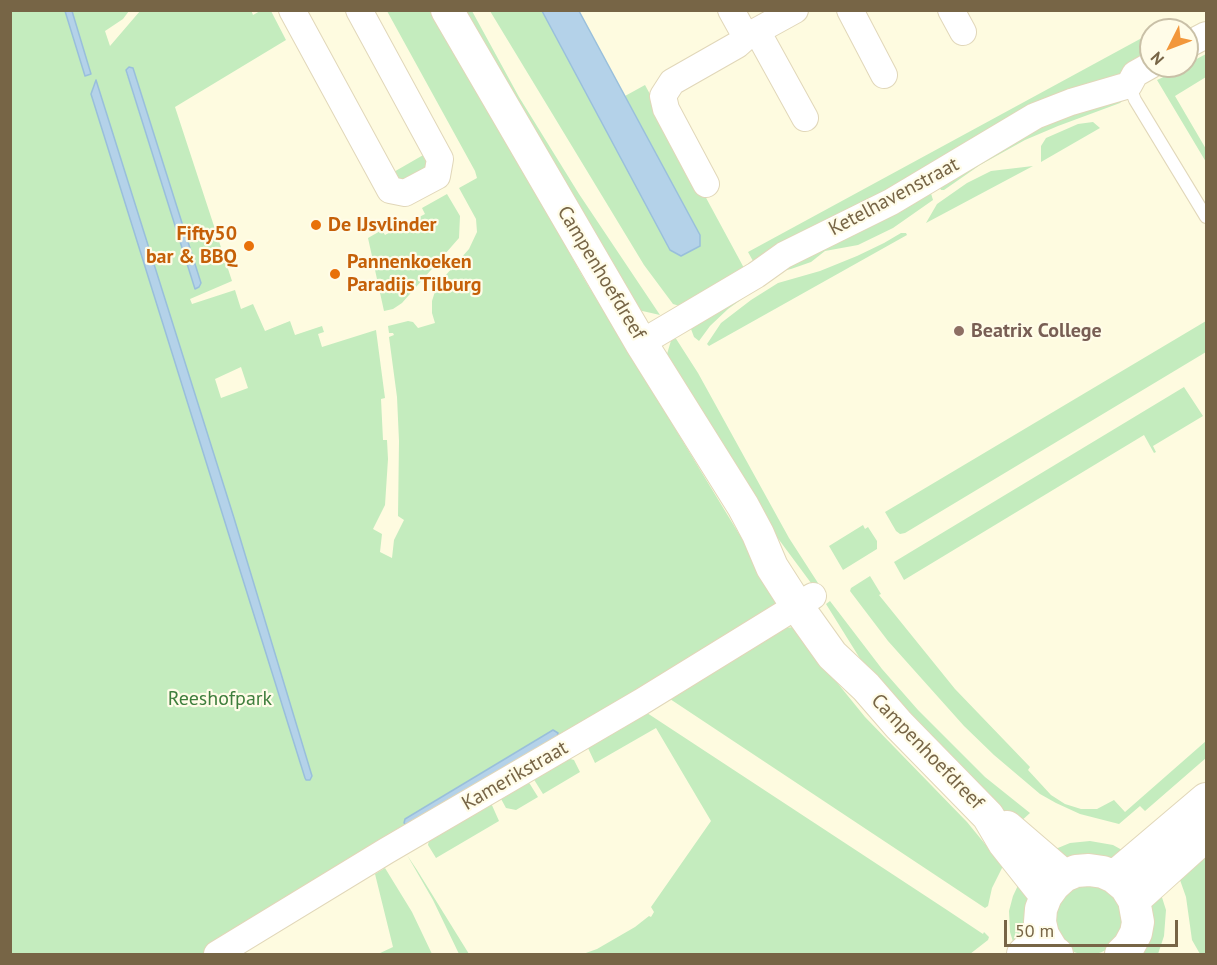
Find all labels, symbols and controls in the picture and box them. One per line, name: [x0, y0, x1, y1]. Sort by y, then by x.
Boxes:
north arrow: [1139, 18, 1199, 78]
text: N: [1146, 48, 1168, 69]
street label: Ketelhavenstraat: [825, 153, 963, 241]
street label: Campenhoefdreef: [552, 202, 650, 344]
place label: De IJsvlinder: [328, 213, 437, 237]
marker: De IJsvlinder: [309, 218, 323, 232]
place label: Fifty50 bar & BBQ: [146, 222, 237, 269]
marker: Fifty50 bar & BBQ: [242, 239, 256, 253]
place label: Pannenkoeken Paradijs Tilburg: [347, 250, 482, 297]
marker: Pannenkoeken Paradijs Tilburg: [328, 267, 342, 281]
place label: Beatrix College: [971, 319, 1102, 343]
marker: Beatrix College: [952, 324, 966, 338]
park label: Reeshofpark: [168, 687, 272, 711]
street label: Campenhoefdreef: [866, 689, 988, 815]
street label: Kamerikstraat: [458, 736, 572, 816]
scale bar: [1007, 908, 1181, 946]
text: 50 m: [1015, 919, 1054, 942]

